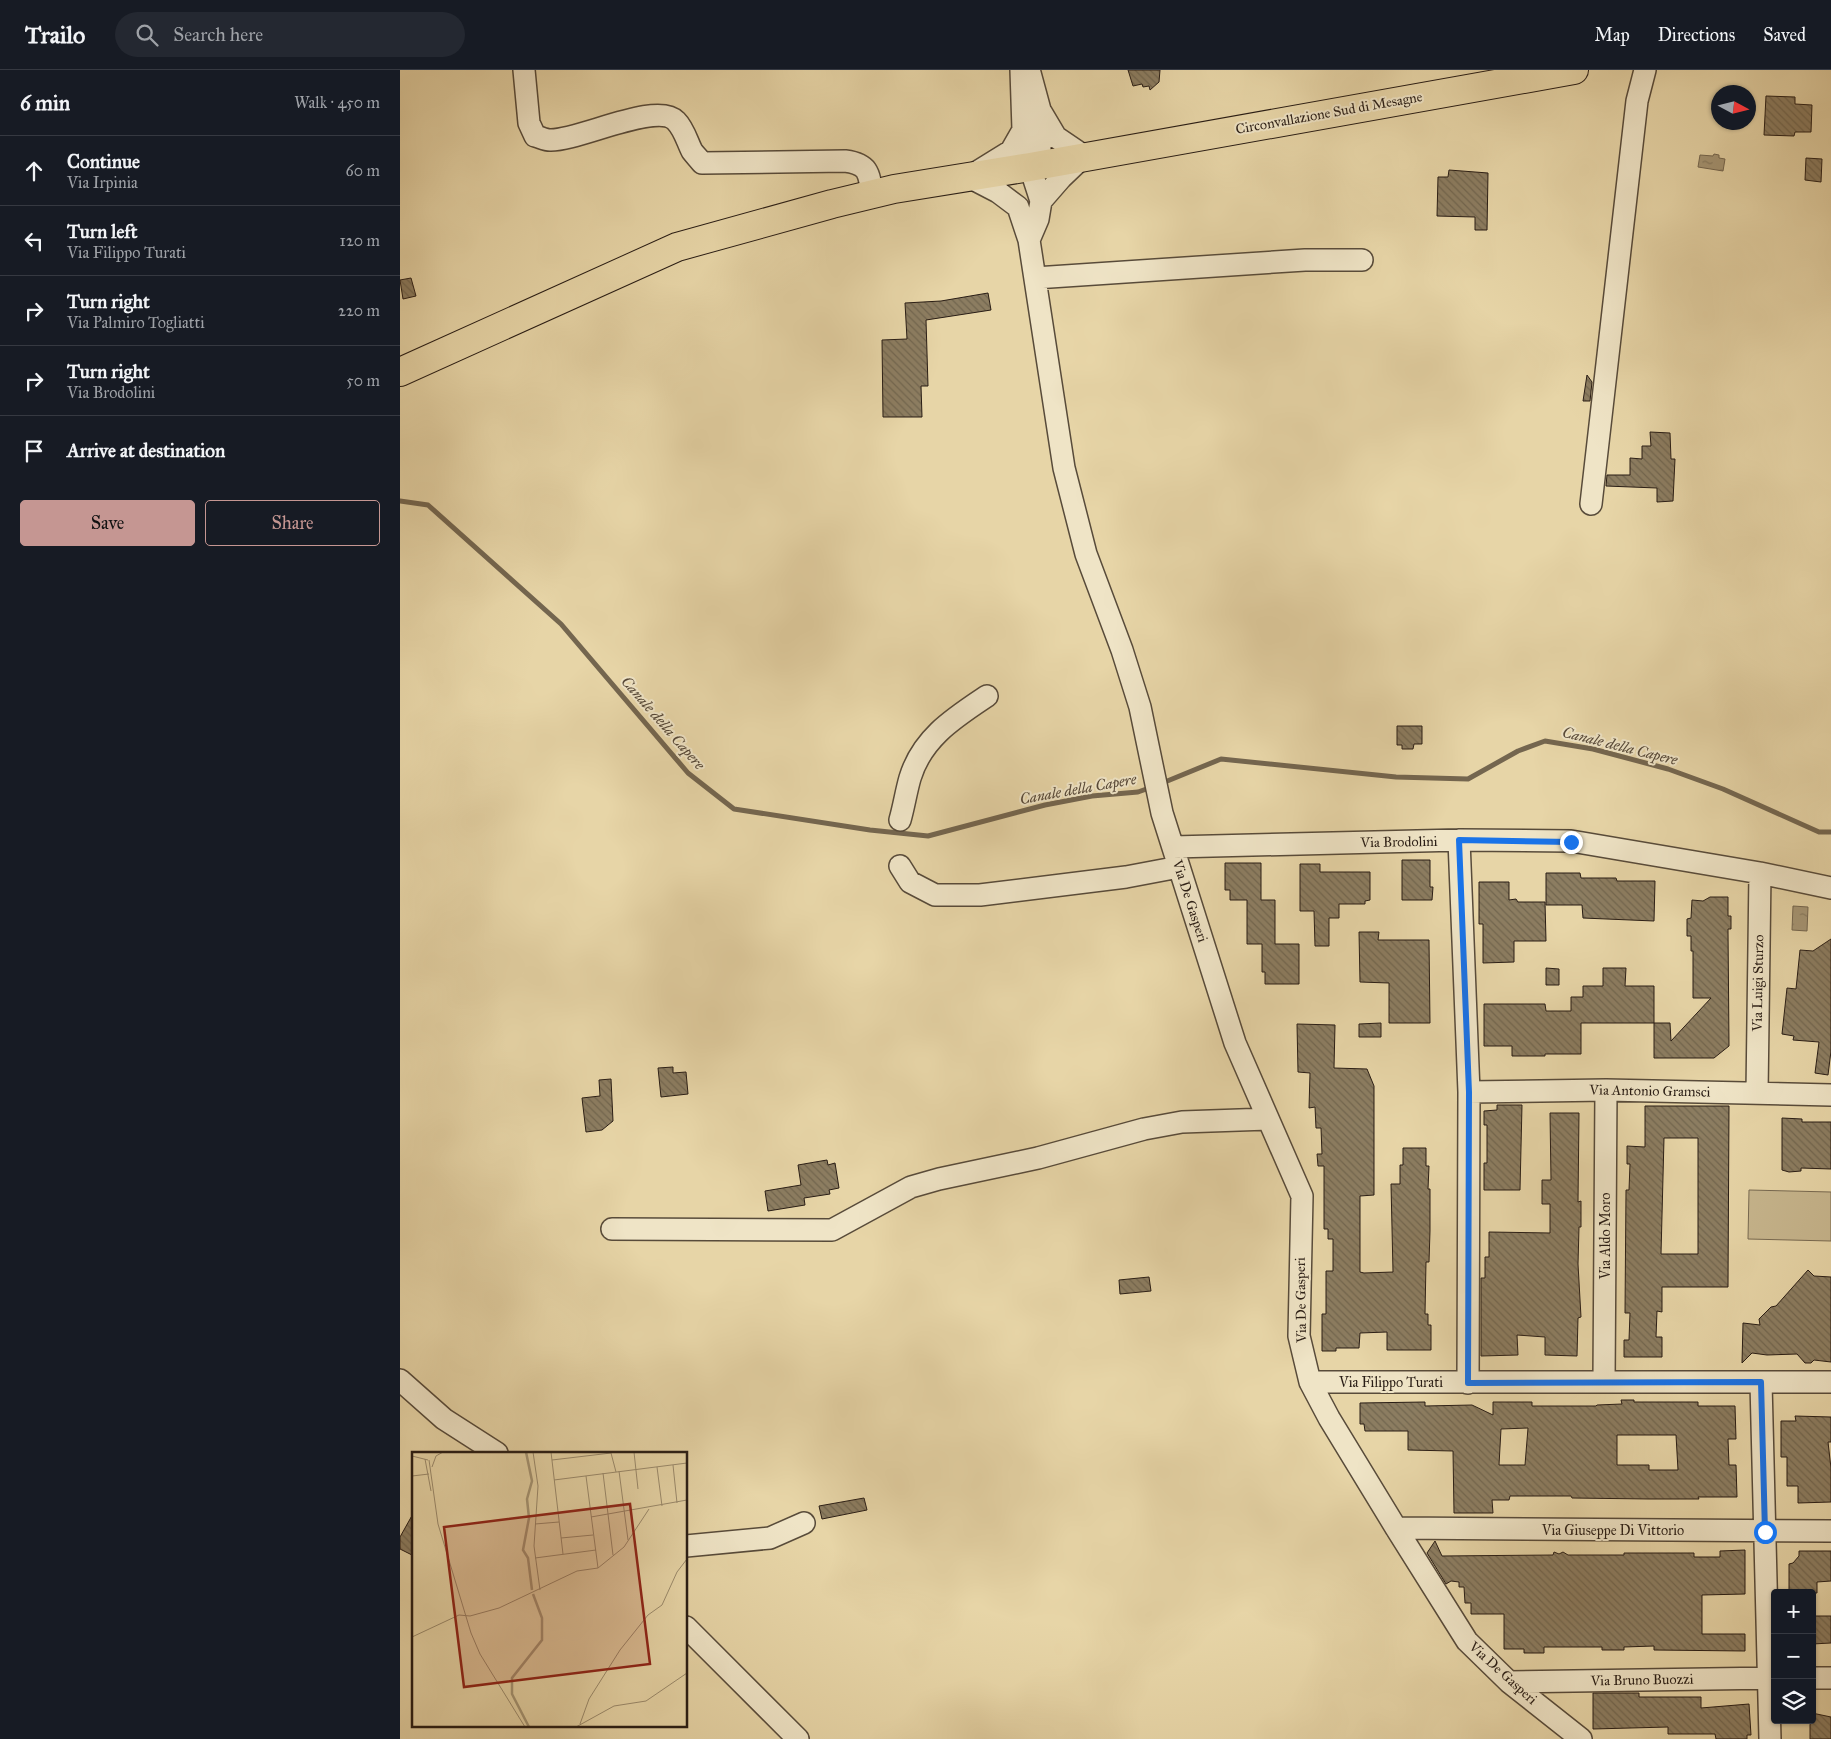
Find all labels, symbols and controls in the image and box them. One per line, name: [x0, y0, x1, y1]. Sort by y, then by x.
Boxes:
search box: [115, 12, 465, 57]
text: Trailo: [25, 20, 85, 50]
icon: search: [133, 21, 161, 49]
text: Search here: [173, 23, 263, 46]
text: Map: [1594, 24, 1630, 46]
text: Directions: [1658, 24, 1735, 46]
text: Saved: [1763, 24, 1806, 46]
north arrow: [1711, 85, 1756, 130]
street label: Circonvallazione Sud di Mesagne: [1234, 88, 1424, 138]
text: 6 min: [20, 90, 70, 116]
text: Walk · 450 m: [294, 93, 380, 112]
text: Continue: [67, 150, 140, 173]
icon: ahead: [20, 157, 48, 185]
text: 60 m: [346, 161, 380, 180]
text: Via Irpinia: [67, 173, 138, 192]
text: Turn left: [67, 220, 137, 243]
icon: left: [20, 227, 48, 255]
text: 120 m: [340, 231, 380, 250]
text: Via Filippo Turati: [67, 243, 186, 262]
text: Turn right: [67, 290, 150, 313]
icon: right: [20, 297, 48, 325]
text: 220 m: [338, 301, 380, 320]
text: Via Palmiro Togliatti: [67, 313, 205, 332]
text: Turn right: [67, 360, 150, 383]
icon: right: [20, 367, 48, 395]
text: 50 m: [346, 371, 380, 390]
text: Via Brodolini: [67, 383, 155, 402]
icon: arrive: [20, 437, 48, 465]
text: Arrive at destination: [67, 439, 225, 462]
button: Save: [20, 500, 195, 546]
button: Share: [205, 500, 380, 546]
water label: Canale della Capere: [617, 673, 709, 774]
water label: Canale della Capere: [1560, 723, 1680, 770]
water label: Canale della Capere: [1018, 770, 1138, 809]
route end: [1560, 831, 1583, 854]
street label: Via Brodolini: [1359, 833, 1438, 851]
street label: Via De Gasperi: [1168, 857, 1211, 944]
street label: Via Luigi Sturzo: [1749, 934, 1767, 1033]
street label: Via Antonio Gramsci: [1588, 1081, 1711, 1101]
street label: Via Aldo Moro: [1597, 1193, 1614, 1280]
street label: Via De Gasperi: [1292, 1257, 1310, 1344]
street label: Via Filippo Turati: [1338, 1374, 1443, 1391]
inset map: [412, 1452, 688, 1726]
route start: [1754, 1521, 1777, 1544]
street label: Via Giuseppe Di Vittorio: [1541, 1522, 1684, 1539]
map controls: [1771, 1589, 1816, 1724]
button: +: [1771, 1589, 1816, 1634]
button: −: [1771, 1634, 1816, 1679]
street label: Via De Gasperi: [1465, 1637, 1541, 1708]
street label: Via Bruno Buozzi: [1589, 1671, 1694, 1689]
button: layers: [1771, 1679, 1816, 1724]

